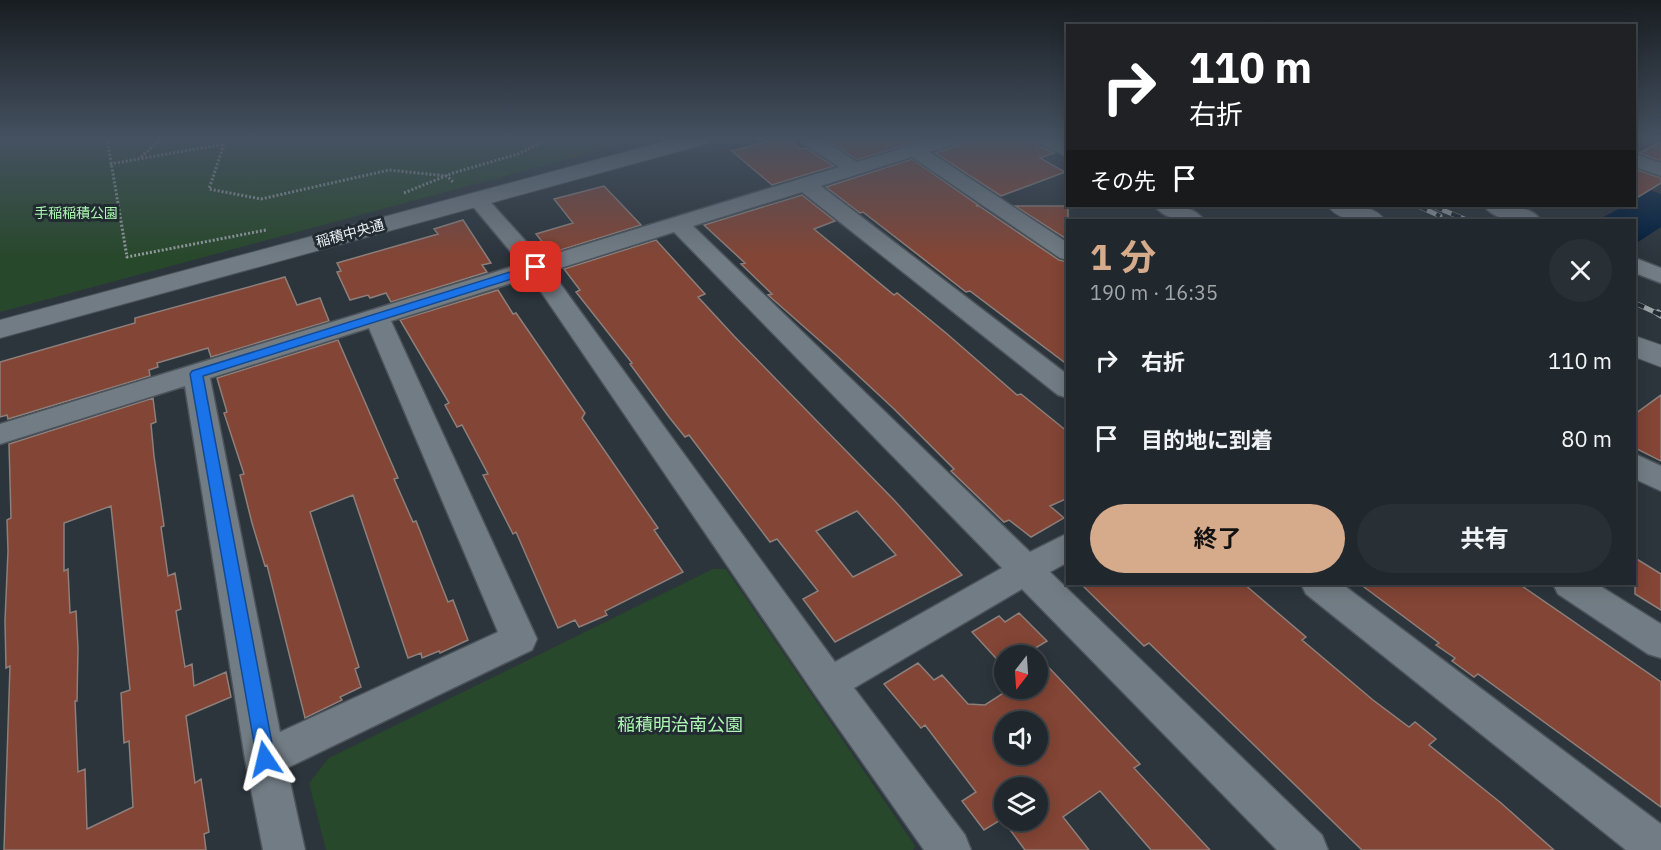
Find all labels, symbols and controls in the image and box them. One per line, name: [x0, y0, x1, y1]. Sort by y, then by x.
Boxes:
text: 110 m: [1189, 40, 1312, 95]
icon: right: [1090, 48, 1168, 126]
text: 右折: [1189, 96, 1243, 131]
icon: arrive: [1168, 162, 1201, 195]
text: その先: [1090, 166, 1156, 195]
park label: 手稲稲積公園: [34, 204, 118, 222]
street label: 稲積中央通: [314, 215, 386, 251]
text: 1 分: [1090, 233, 1156, 280]
button: close: [1549, 239, 1612, 302]
pin: [510, 241, 561, 292]
icon: arrive: [519, 250, 552, 283]
text: 190 m · 16:35: [1090, 279, 1218, 306]
icon: right: [1090, 344, 1123, 377]
text: 110 m: [1548, 346, 1612, 375]
text: 右折: [1141, 347, 1185, 376]
icon: arrive: [1090, 422, 1123, 455]
text: 80 m: [1561, 424, 1612, 453]
text: 目的地に到着: [1141, 425, 1273, 454]
button: 終了: [1090, 504, 1345, 573]
button: 共有: [1357, 504, 1612, 573]
north arrow: [994, 645, 1048, 699]
map controls: [994, 645, 1048, 831]
button: sound: [994, 711, 1048, 765]
park label: 稲積明治南公園: [617, 713, 743, 736]
position arrow: [233, 727, 297, 791]
button: layers: [994, 777, 1048, 831]

